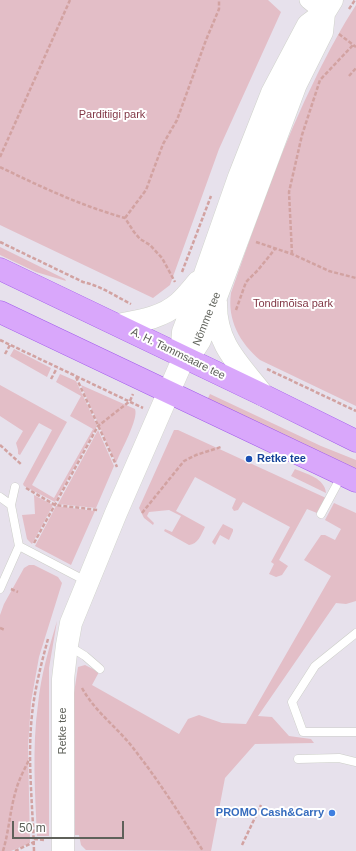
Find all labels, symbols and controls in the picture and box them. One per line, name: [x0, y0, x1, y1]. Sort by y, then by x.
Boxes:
park label: Parditiigi park: [79, 108, 145, 122]
street label: Nõmme tee: [190, 290, 224, 348]
park label: Tondimõisa park: [253, 297, 333, 311]
street label: A. H. Tammsaare tee: [129, 325, 227, 383]
place label: Retke tee: [257, 452, 306, 466]
marker: Retke tee: [244, 454, 254, 464]
street label: Retke tee: [56, 707, 70, 755]
place label: PROMO Cash&Carry: [216, 806, 324, 820]
marker: PROMO Cash&Carry: [327, 808, 337, 818]
scale bar: [14, 813, 126, 839]
text: 50 m: [19, 821, 46, 835]

